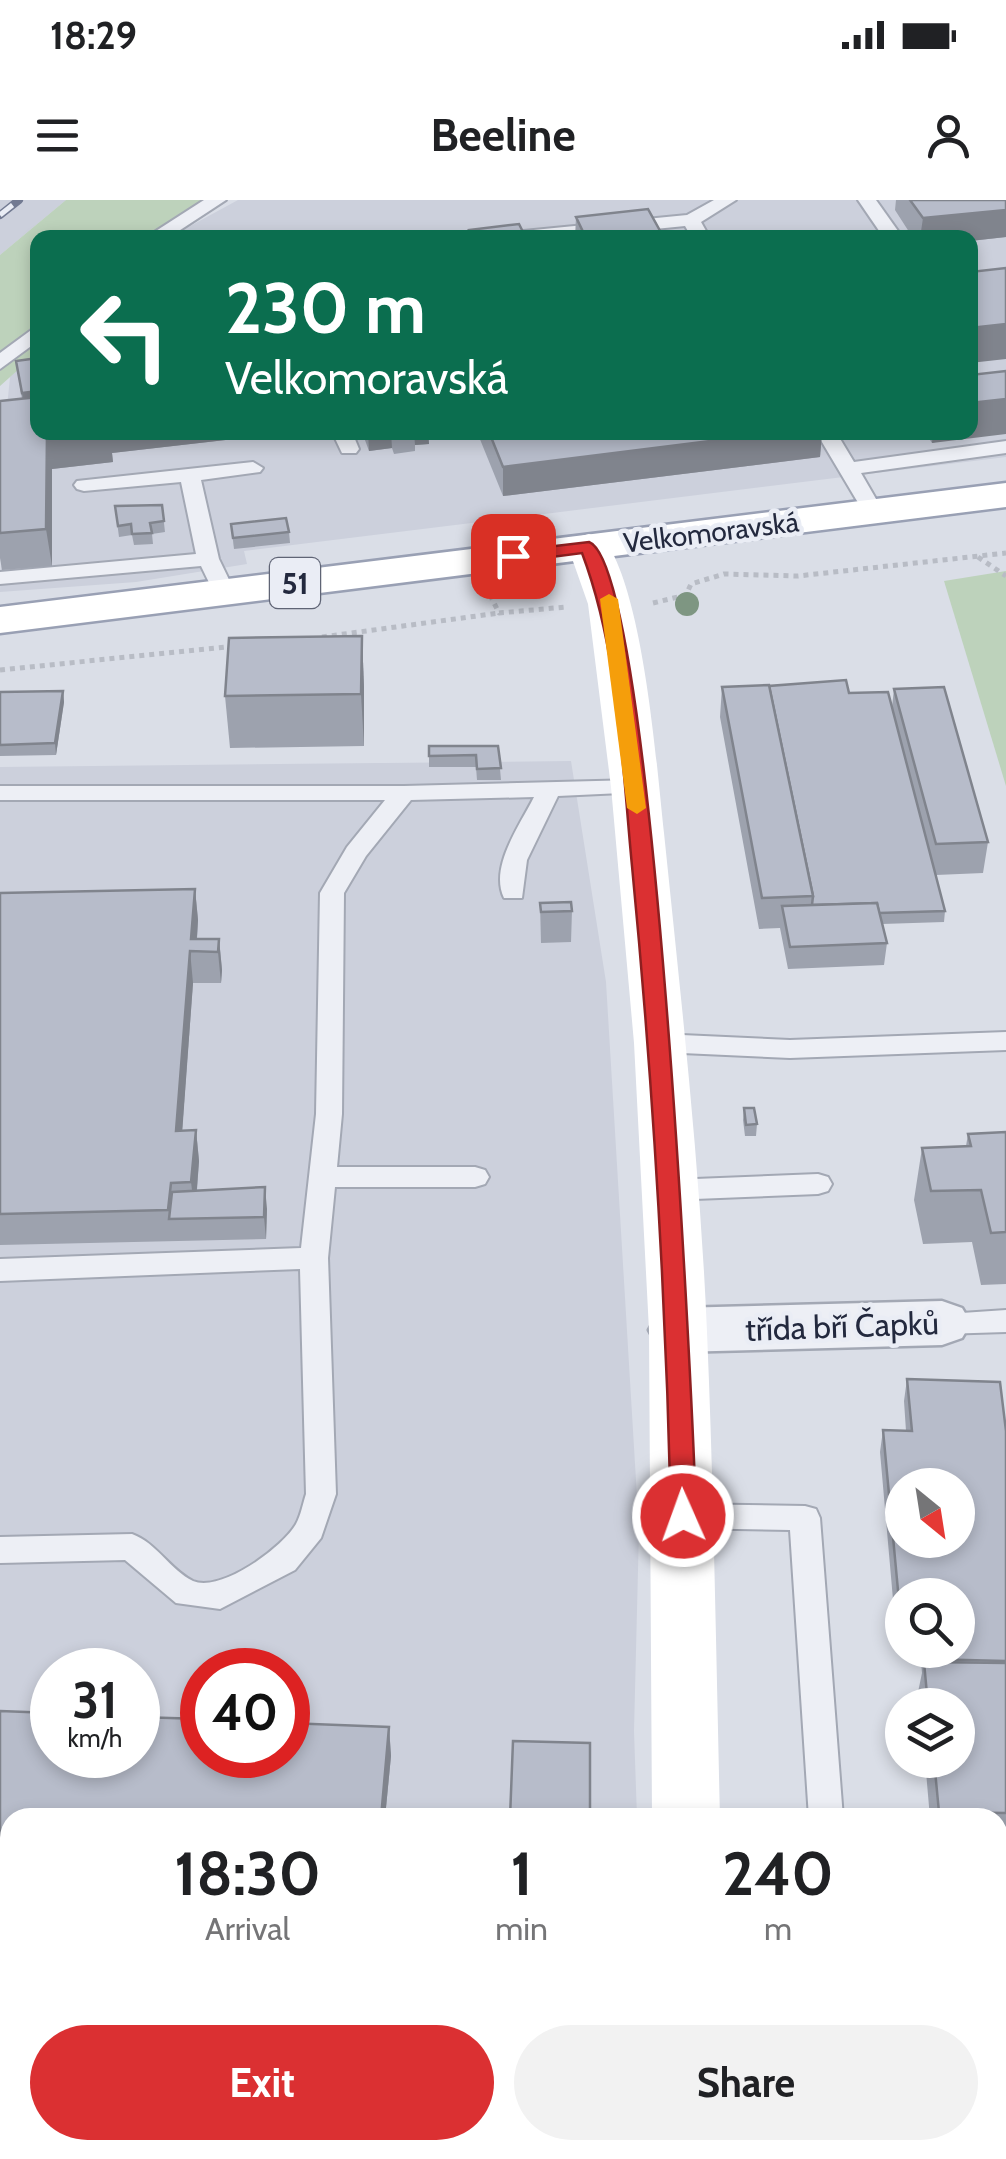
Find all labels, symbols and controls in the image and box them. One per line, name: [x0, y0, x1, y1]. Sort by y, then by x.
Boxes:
text: 18:29: [50, 12, 137, 59]
icon: menu: [30, 108, 85, 163]
text: Beeline: [430, 108, 576, 162]
icon: person: [921, 108, 976, 163]
text: 230 m: [225, 265, 426, 351]
icon: left: [60, 270, 190, 400]
text: Velkomoravská: [225, 351, 508, 405]
street label: Velkomoravská: [621, 504, 801, 560]
pin: [471, 514, 556, 599]
icon: arrive: [486, 529, 541, 584]
road number: 51: [270, 558, 320, 608]
street label: třída bří Čapků: [744, 1303, 940, 1349]
position arrow: [631, 1464, 735, 1568]
north arrow: [885, 1468, 975, 1558]
map controls: [885, 1468, 975, 1778]
button: search: [885, 1578, 975, 1668]
speed limit sign: 40: [180, 1648, 310, 1778]
text: 31: [72, 1670, 118, 1731]
button: layers: [885, 1688, 975, 1778]
text: km/h: [68, 1723, 122, 1753]
text: 18:30: [174, 1837, 321, 1910]
text: 1: [510, 1837, 533, 1910]
text: 240: [722, 1837, 834, 1910]
text: Arrival: [205, 1909, 290, 1948]
text: min: [495, 1909, 548, 1948]
text: m: [764, 1909, 792, 1948]
button: Exit: [30, 2025, 494, 2140]
button: Share: [514, 2025, 978, 2140]

